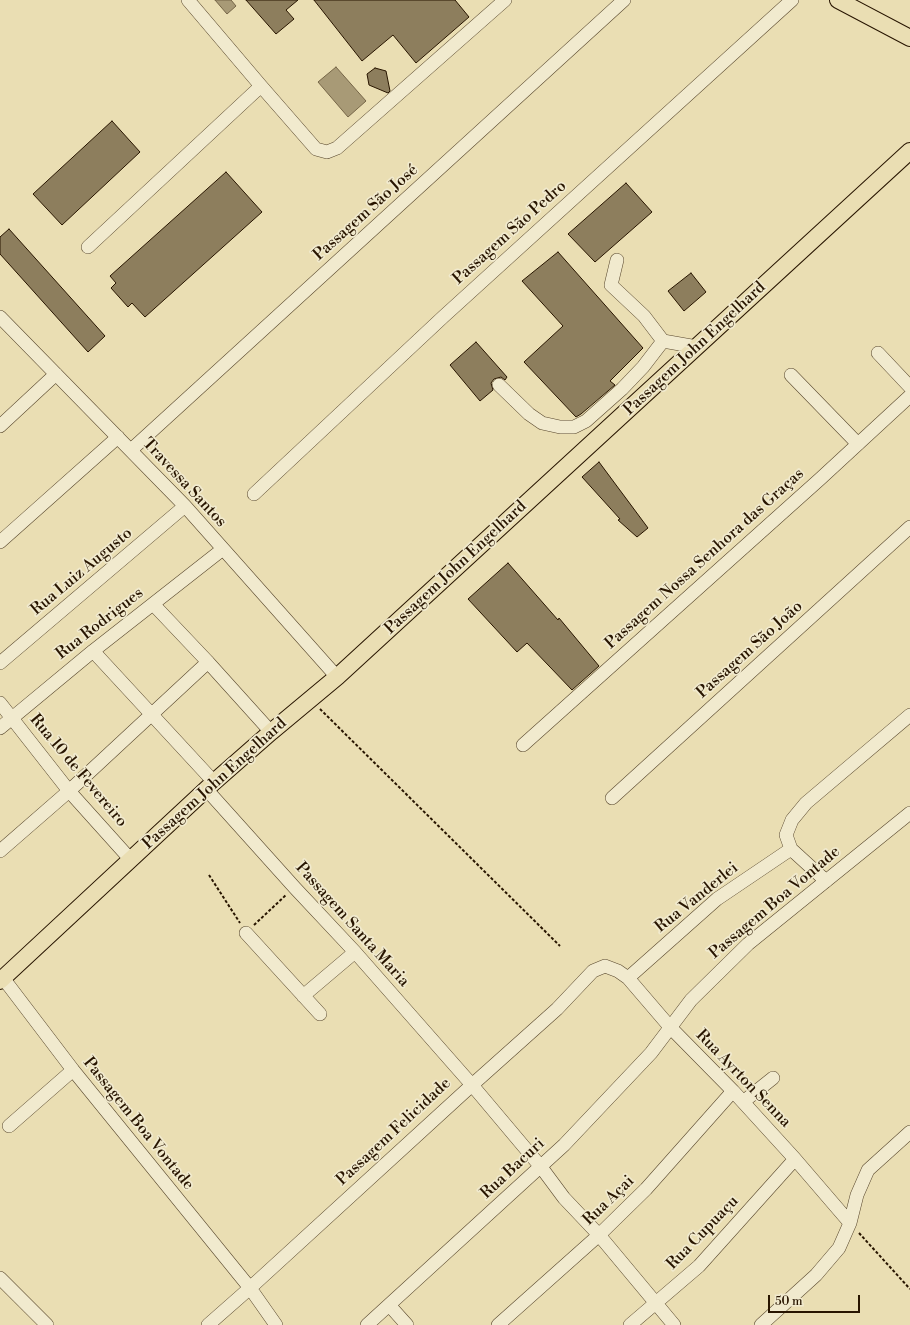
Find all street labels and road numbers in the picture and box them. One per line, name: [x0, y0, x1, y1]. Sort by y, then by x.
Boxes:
street label: Passagem São José: [310, 161, 422, 265]
street label: Passagem São Pedro: [449, 177, 571, 289]
street label: Passagem John Engelhard: [620, 278, 770, 420]
street label: Travessa Santos: [138, 434, 230, 532]
street label: Passagem Nossa Senhora das Graças: [602, 465, 808, 653]
street label: Passagem John Engelhard: [381, 497, 531, 639]
street label: Rua Luiz Augusto: [27, 524, 137, 620]
street label: Rua Rodrigues: [52, 584, 148, 664]
street label: Passagem São João: [693, 597, 807, 703]
street label: Rua 10 de Fevereiro: [25, 711, 131, 831]
street label: Passagem John Engelhard: [139, 714, 291, 854]
street label: Passagem Boa Vontade: [706, 843, 844, 963]
street label: Passagem Santa Maria: [291, 859, 413, 991]
street label: Rua Vanderlei: [652, 859, 742, 937]
street label: Rua Ayrton Senna: [691, 1026, 795, 1132]
street label: Passagem Boa Vontade: [79, 1054, 197, 1194]
street label: Passagem Felicidade: [333, 1074, 455, 1190]
street label: Rua Bacuri: [477, 1134, 549, 1204]
street label: Rua Açai: [579, 1172, 639, 1230]
street label: Rua Cupuaçu: [663, 1192, 743, 1274]

